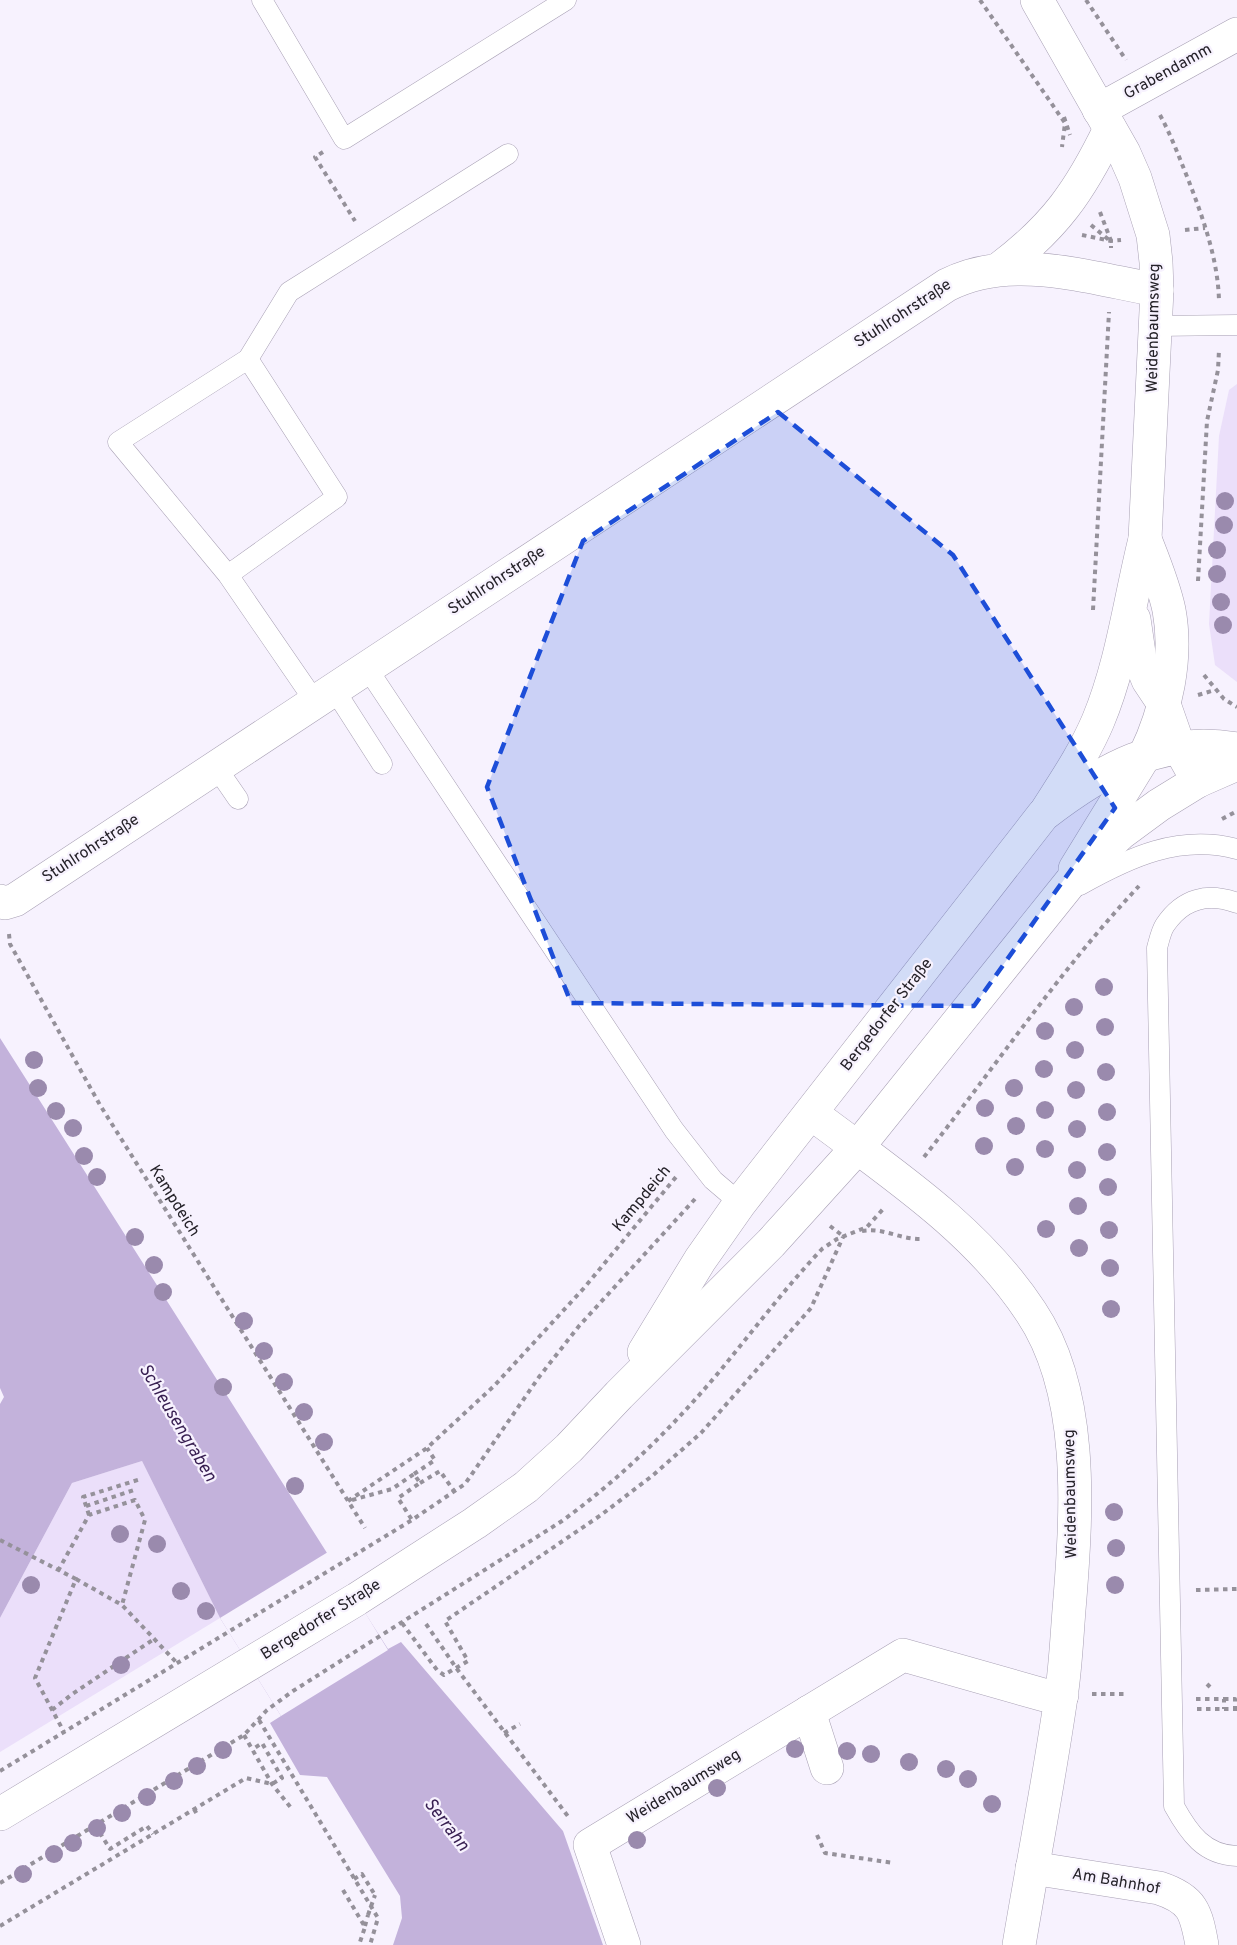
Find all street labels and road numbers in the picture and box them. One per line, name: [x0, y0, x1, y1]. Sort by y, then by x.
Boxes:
street label: Grabendamm: [1121, 40, 1215, 104]
street label: Weidenbaumsweg: [1143, 263, 1165, 393]
street label: Stuhlrohrstraße: [851, 275, 955, 353]
street label: Stuhlrohrstraße: [445, 542, 549, 620]
street label: Stuhlrohrstraße: [39, 810, 143, 888]
street label: Bergedorfer Straße: [837, 955, 937, 1075]
street label: Kampdeich: [144, 1161, 204, 1241]
street label: Kampdeich: [608, 1162, 676, 1236]
street label: Weidenbaumsweg: [1060, 1429, 1082, 1559]
street label: Bergedorfer Straße: [257, 1575, 385, 1665]
street label: Weidenbaumsweg: [623, 1745, 745, 1829]
street label: Am Bahnhof: [1071, 1864, 1162, 1900]

